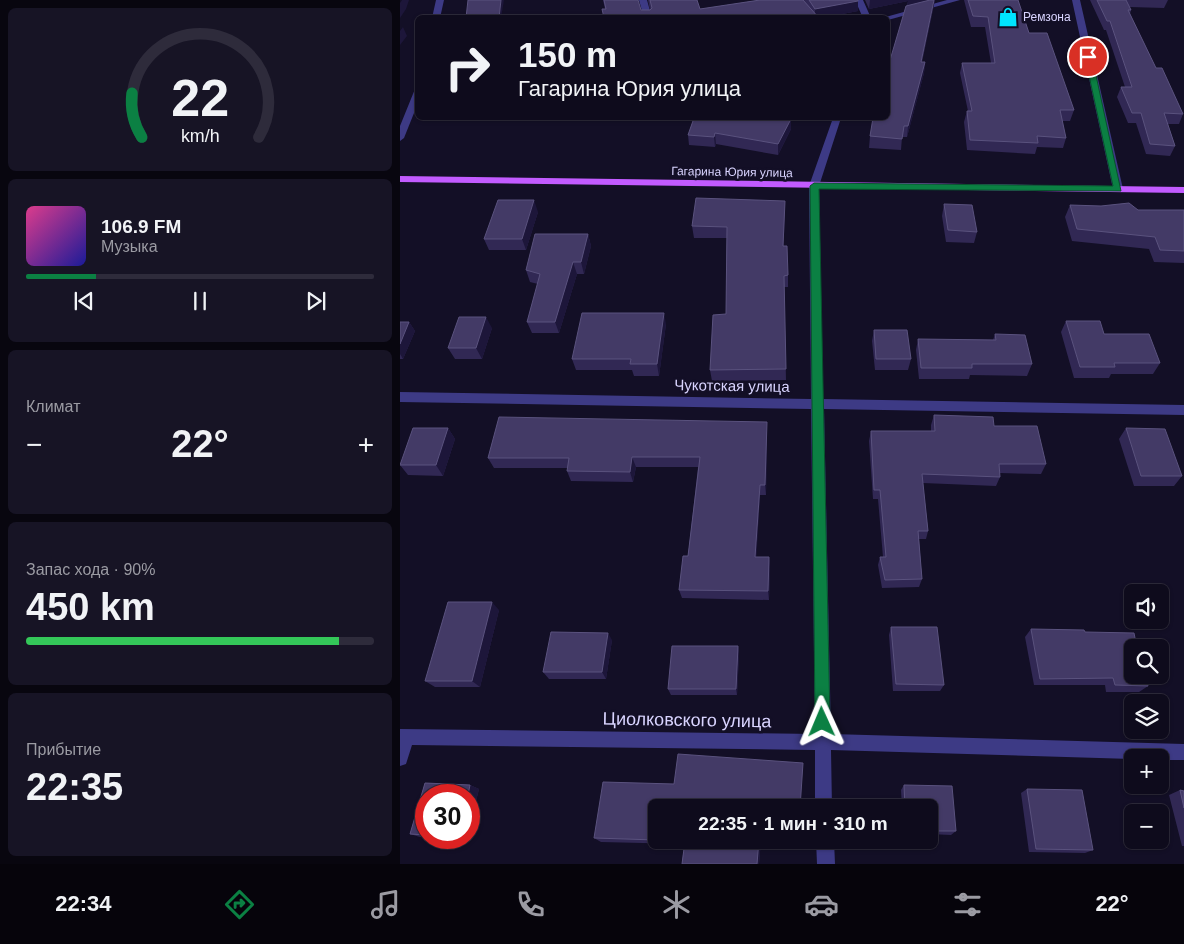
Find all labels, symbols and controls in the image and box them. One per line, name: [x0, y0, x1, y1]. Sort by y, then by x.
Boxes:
shop icon: Ремзона: [997, 6, 1019, 28]
place label: Ремзона: [1023, 10, 1071, 24]
icon: right: [435, 35, 500, 100]
text: 150 m: [518, 35, 617, 74]
pin: [1067, 36, 1109, 78]
icon: arrive: [1074, 43, 1102, 71]
text: 22: [171, 69, 229, 127]
text: Гагарина Юрия улица: [518, 76, 741, 101]
text: km/h: [181, 126, 219, 146]
street label: Гагарина Юрия улица: [671, 164, 793, 180]
text: 106.9 FM: [101, 216, 181, 237]
text: Музыка: [101, 238, 158, 255]
icon: previous: [70, 287, 98, 315]
icon: pause: [186, 287, 214, 315]
icon: next: [302, 287, 330, 315]
street label: Чукотская улица: [674, 376, 790, 395]
text: Климат: [26, 398, 80, 415]
text: 22°: [171, 423, 229, 465]
text: −: [26, 429, 42, 460]
text: +: [358, 429, 374, 460]
text: Запас хода · 90%: [26, 561, 155, 578]
map controls: [1124, 584, 1169, 849]
button: sound: [1124, 584, 1169, 629]
text: 450 km: [26, 586, 155, 628]
button: search: [1124, 639, 1169, 684]
button: layers: [1124, 694, 1169, 739]
position arrow: [795, 695, 847, 747]
street label: Циолковского улица: [602, 709, 772, 731]
text: Прибытие: [26, 741, 101, 758]
button: +: [1124, 749, 1169, 794]
text: 22:35: [26, 766, 123, 808]
speed limit sign: 30: [415, 784, 480, 849]
button: −: [1124, 804, 1169, 849]
text: 22:35 · 1 мин · 310 m: [698, 813, 888, 834]
icon: directions: [222, 887, 257, 922]
icon: music: [368, 887, 403, 922]
icon: phone: [513, 887, 548, 922]
icon: climate: [659, 887, 694, 922]
icon: car: [804, 887, 839, 922]
icon: filters: [950, 887, 985, 922]
text: 22:34: [55, 891, 112, 916]
text: 22°: [1095, 891, 1129, 916]

